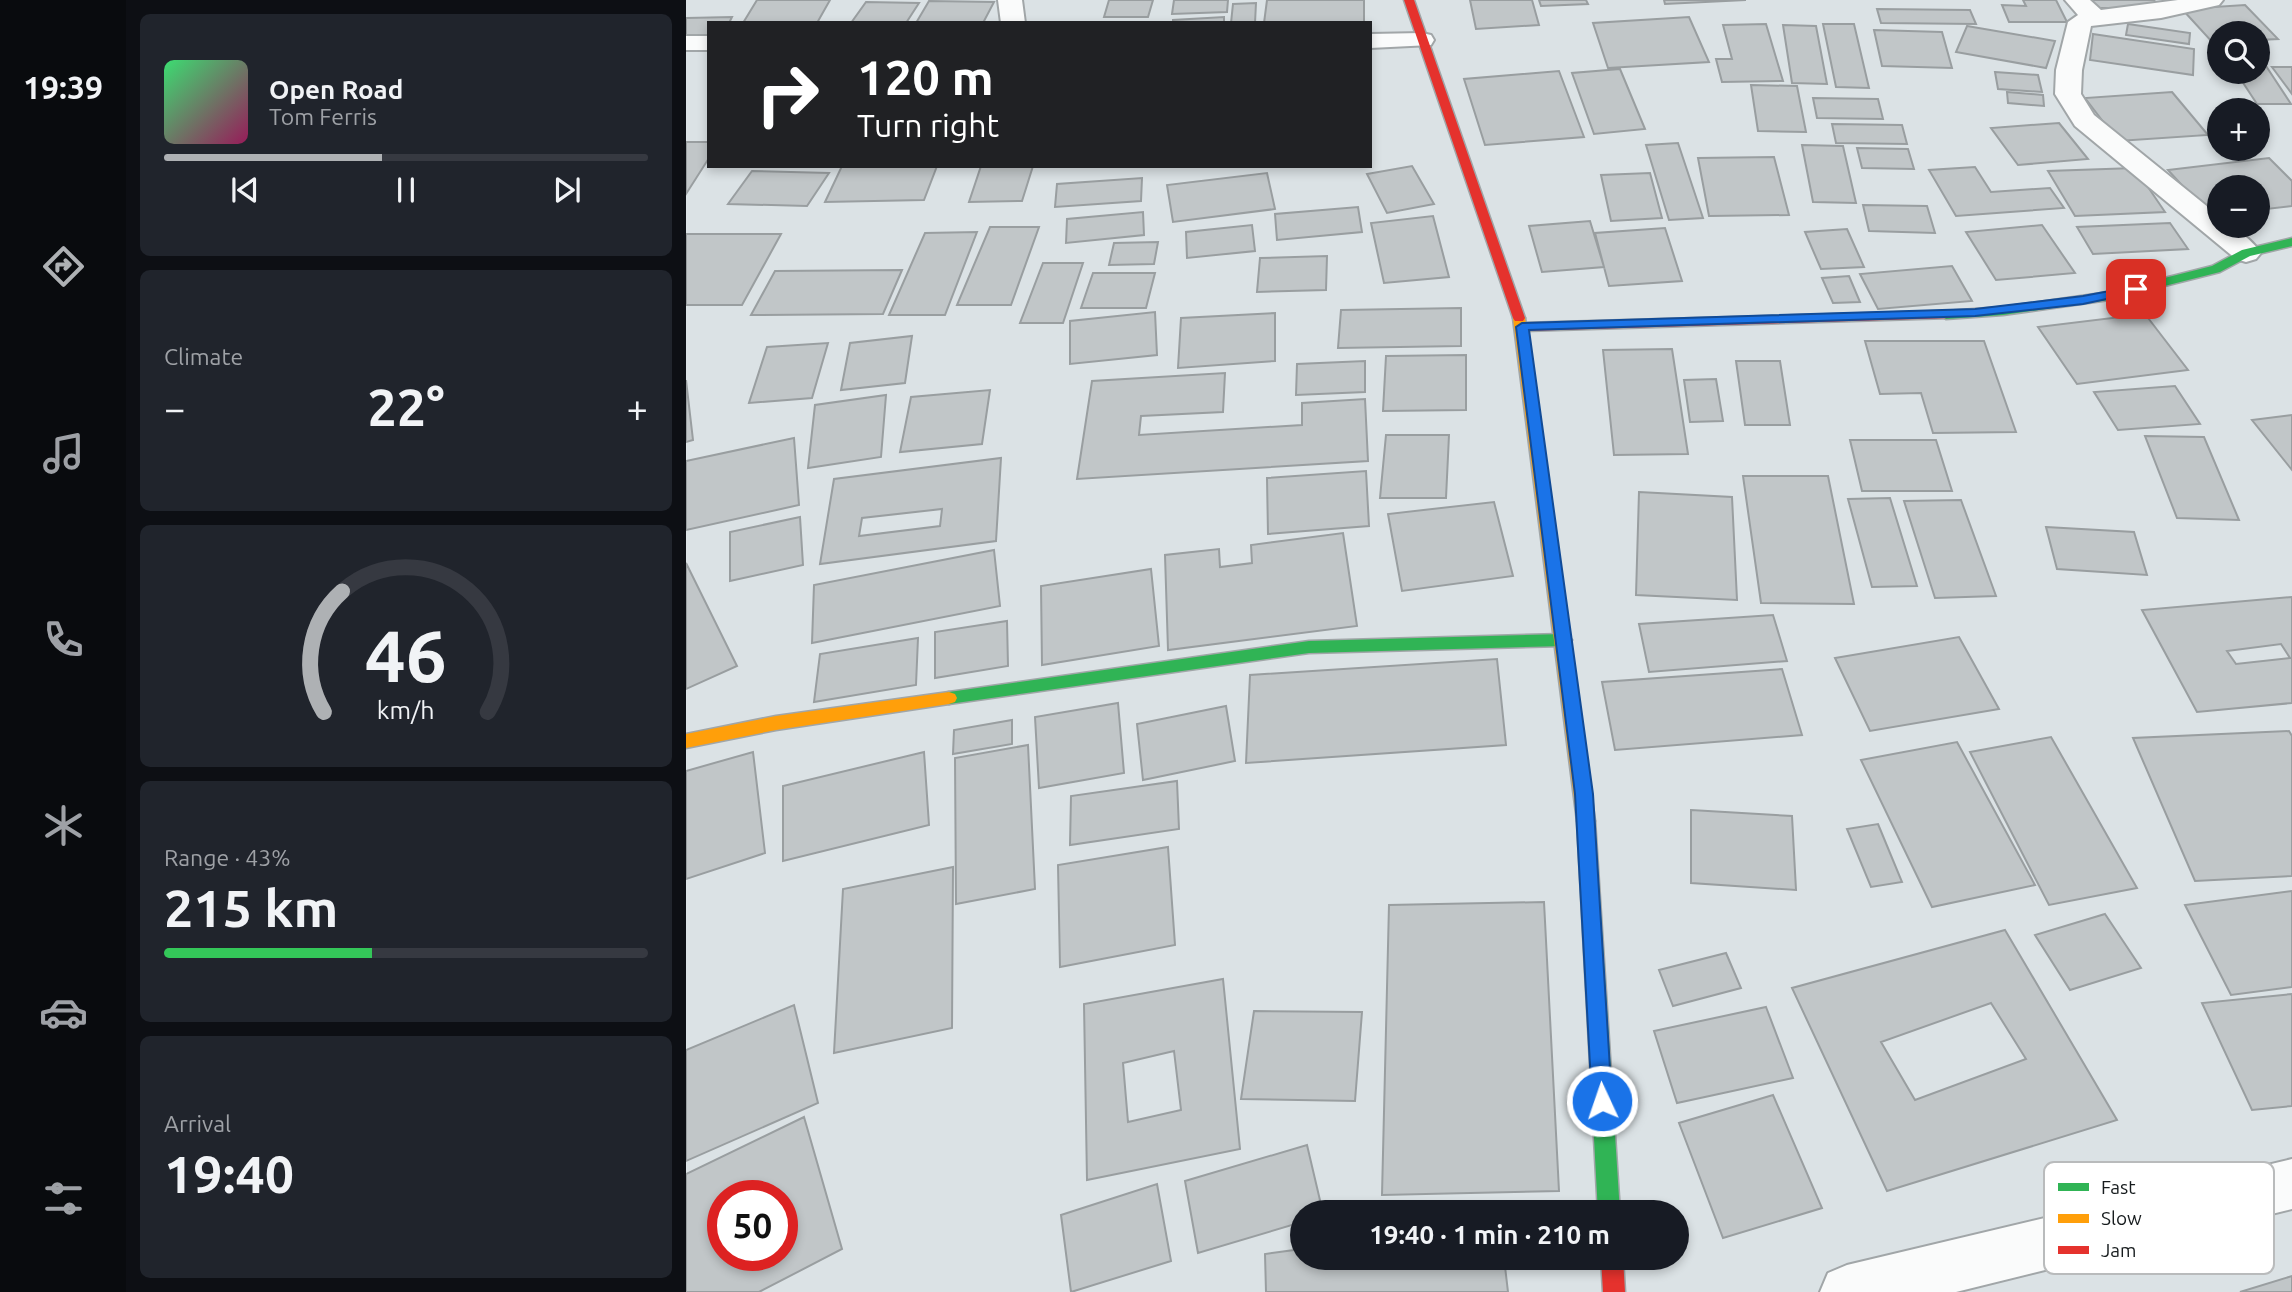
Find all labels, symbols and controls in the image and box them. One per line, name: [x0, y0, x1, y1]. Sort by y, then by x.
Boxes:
map controls: [2207, 21, 2270, 238]
button: search: [2207, 21, 2270, 84]
icon: right: [742, 49, 833, 140]
text: 120 m: [857, 49, 994, 104]
text: 19:39: [23, 69, 103, 105]
text: Open Road: [269, 75, 403, 104]
button: +: [2207, 98, 2270, 161]
text: Tom Ferris: [269, 104, 377, 129]
text: Turn right: [857, 107, 999, 143]
icon: previous: [226, 171, 264, 209]
icon: pause: [387, 171, 425, 209]
icon: next: [548, 171, 586, 209]
button: −: [2207, 175, 2270, 238]
icon: directions: [39, 242, 88, 291]
pin: [2106, 259, 2166, 319]
icon: arrive: [2117, 270, 2155, 308]
text: Climate: [164, 344, 243, 369]
text: 22°: [367, 378, 445, 436]
text: −: [164, 387, 185, 429]
text: +: [627, 387, 648, 429]
icon: music: [39, 429, 88, 478]
text: 46: [365, 614, 447, 696]
icon: phone: [39, 615, 88, 664]
text: km/h: [377, 696, 435, 724]
icon: climate: [39, 801, 88, 850]
text: Range · 43%: [164, 845, 291, 870]
text: 215 km: [164, 879, 338, 937]
icon: car: [39, 988, 88, 1037]
position arrow: [1565, 1064, 1639, 1138]
text: Arrival: [164, 1111, 231, 1136]
text: 19:40: [164, 1145, 294, 1203]
legend: [2044, 1162, 2274, 1274]
icon: filters: [39, 1174, 88, 1223]
text: Fast: [2101, 1176, 2136, 1198]
speed limit sign: 50: [707, 1180, 798, 1271]
text: Slow: [2101, 1207, 2142, 1229]
text: 19:40 · 1 min · 210 m: [1369, 1220, 1610, 1249]
text: Jam: [2101, 1239, 2137, 1261]

